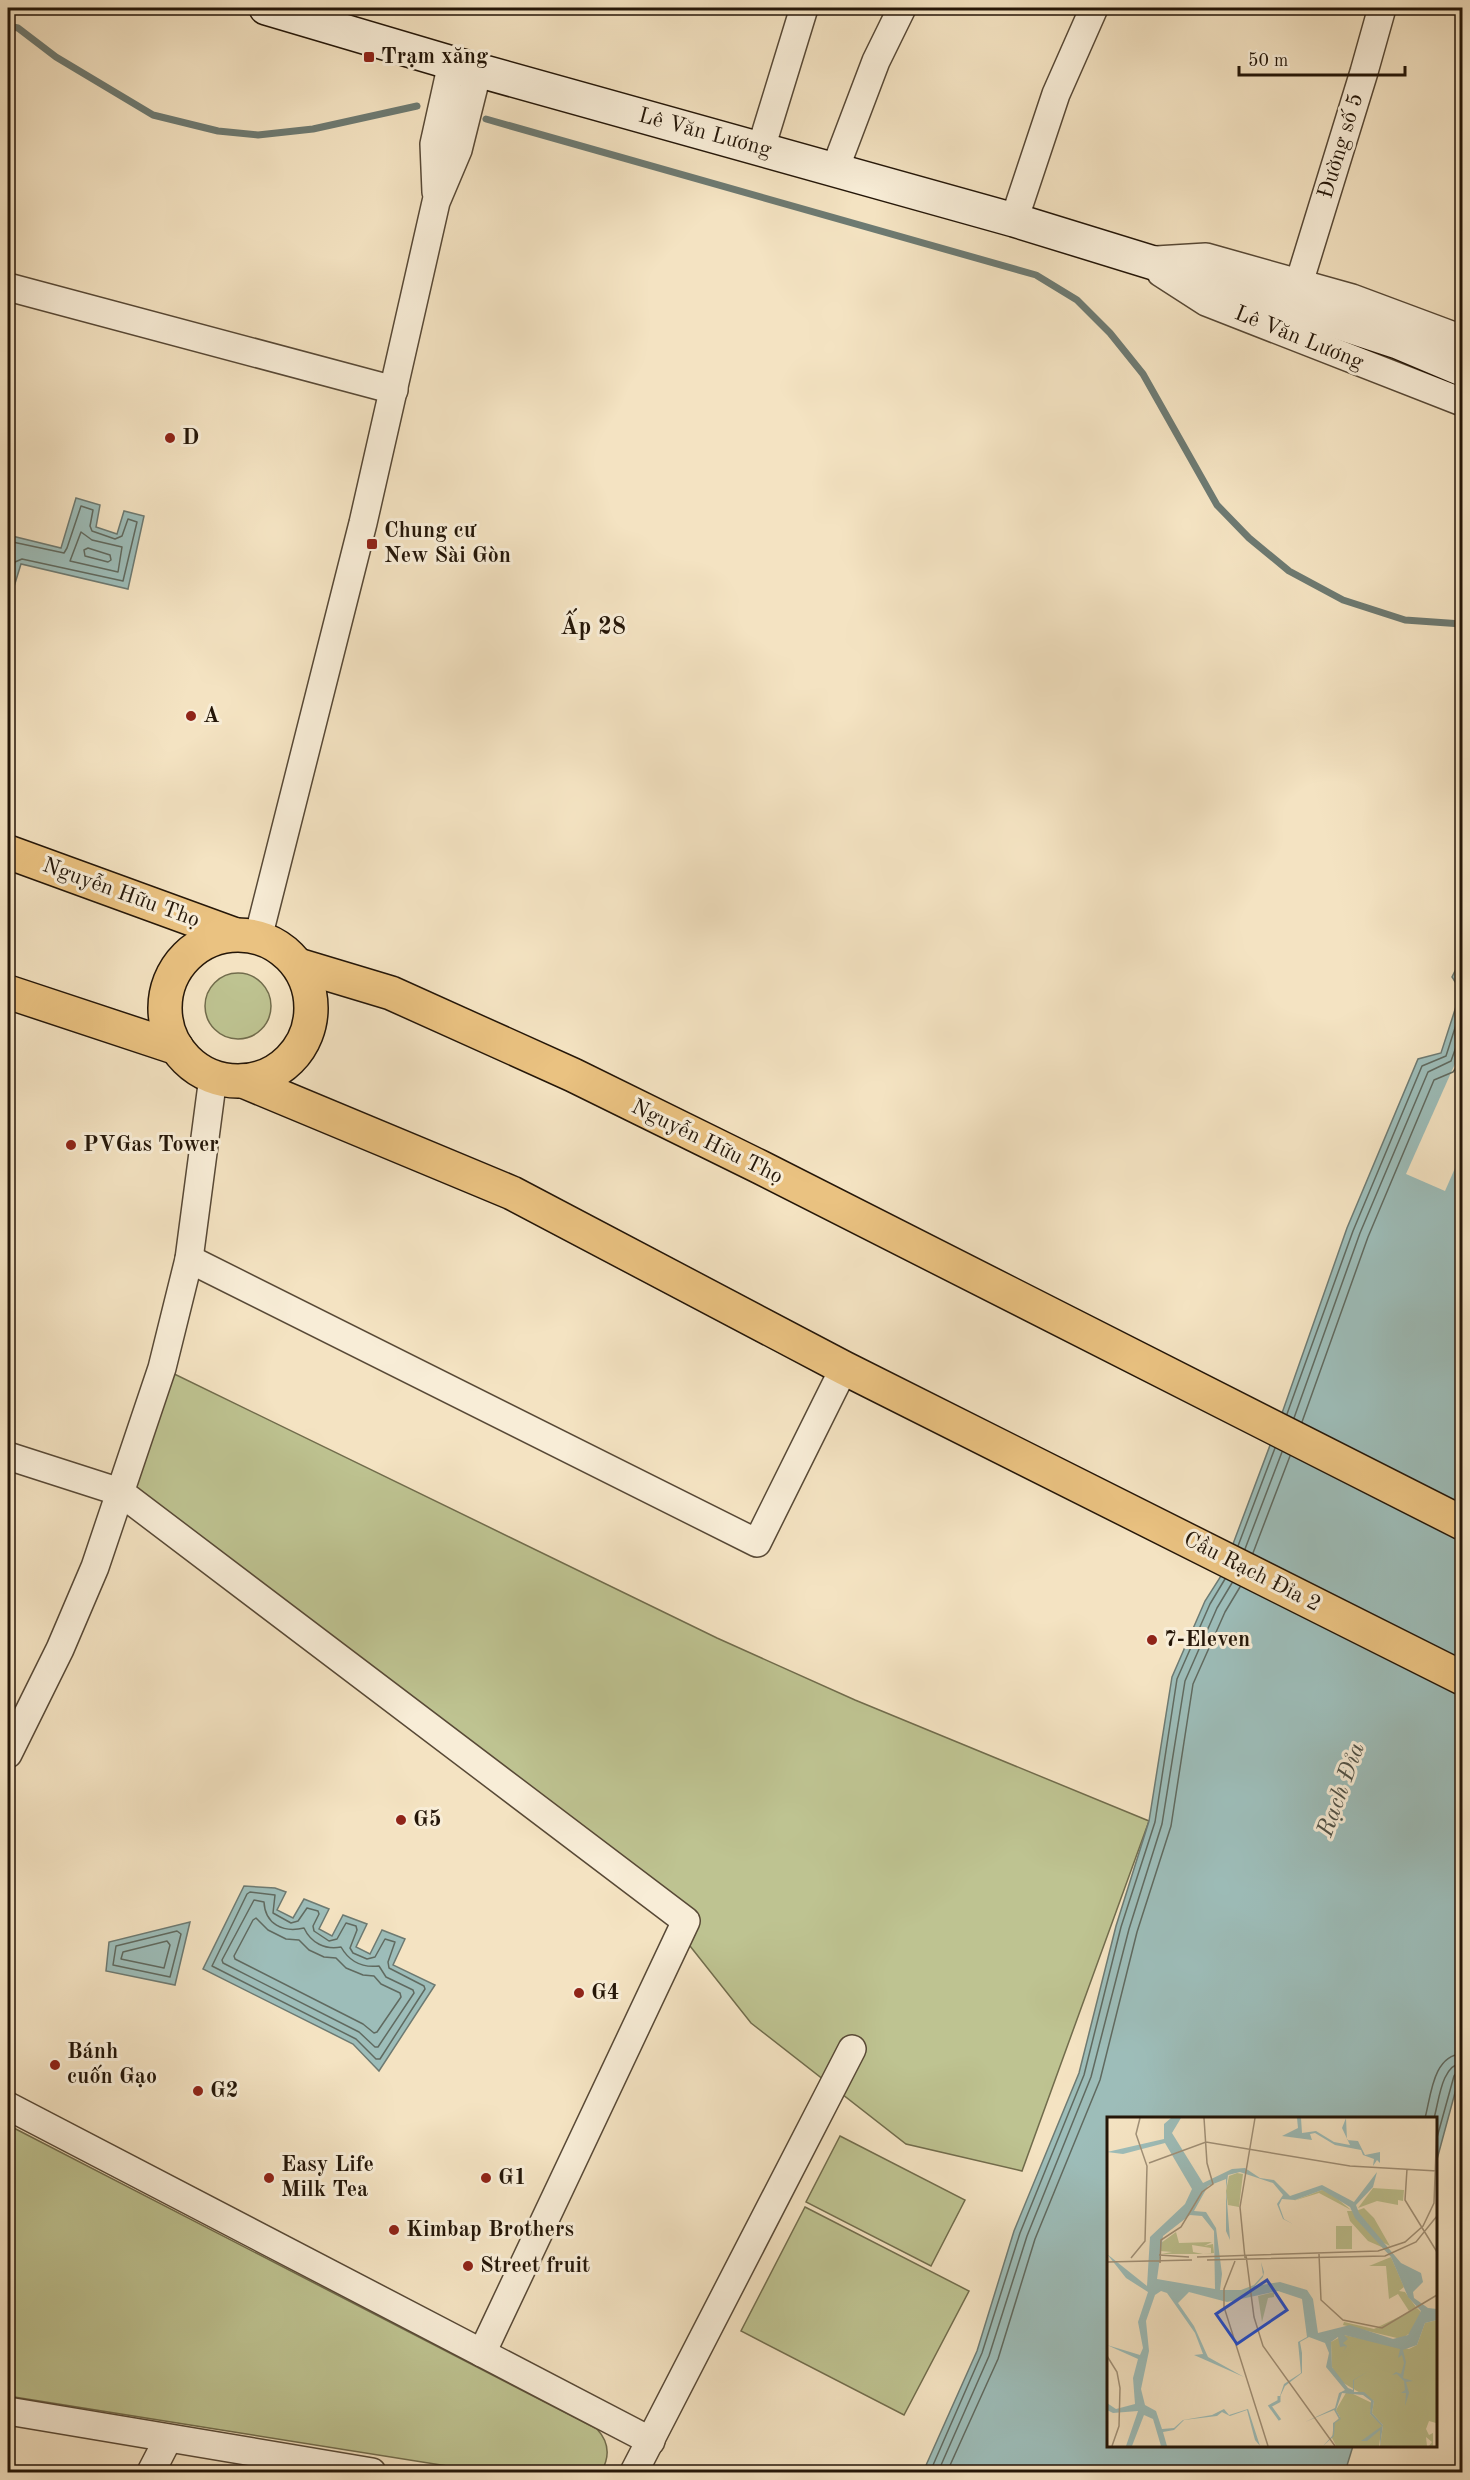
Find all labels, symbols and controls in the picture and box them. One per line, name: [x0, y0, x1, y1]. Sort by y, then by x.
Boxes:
scale bar: [1239, 39, 1406, 77]
place label: Trạm xăng: [381, 46, 488, 68]
marker: Trạm xăng: [362, 50, 376, 64]
text: 50 m: [1248, 52, 1288, 70]
street label: Đường số 5: [1315, 91, 1367, 201]
street label: Lê Văn Lương: [636, 105, 774, 161]
street label: Lê Văn Lương: [1231, 302, 1367, 374]
place label: D: [182, 427, 199, 449]
marker: D: [163, 431, 177, 445]
place label: Chung cư New Sài Gòn: [384, 520, 511, 567]
marker: Chung cư New Sài Gòn: [365, 537, 379, 551]
district label: Ấp 28: [560, 608, 626, 640]
place label: A: [203, 705, 220, 727]
marker: A: [184, 709, 198, 723]
street label: Nguyễn Hữu Thọ: [39, 853, 203, 932]
street label: Nguyễn Hữu Thọ: [628, 1095, 787, 1188]
place label: PVGas Tower: [83, 1134, 219, 1156]
marker: PVGas Tower: [64, 1138, 78, 1152]
street label: Cầu Rạch Đỉa 2: [1180, 1527, 1324, 1616]
place label: 7-Eleven: [1164, 1629, 1250, 1651]
marker: 7-Eleven: [1145, 1633, 1159, 1647]
water label: Rạch Đỉa: [1314, 1740, 1370, 1841]
place label: G5: [413, 1809, 442, 1831]
marker: G5: [394, 1813, 408, 1827]
place label: G4: [591, 1982, 620, 2004]
marker: G4: [572, 1986, 586, 2000]
place label: Bánh cuốn Gạo: [67, 2041, 157, 2088]
marker: Bánh cuốn Gạo: [48, 2058, 62, 2072]
place label: G2: [210, 2080, 239, 2102]
marker: G2: [191, 2084, 205, 2098]
inset map: [1107, 2117, 1437, 2447]
place label: Easy Life Milk Tea: [281, 2154, 374, 2201]
place label: G1: [498, 2167, 527, 2189]
marker: Easy Life Milk Tea: [262, 2171, 276, 2185]
marker: G1: [479, 2171, 493, 2185]
place label: Kimbap Brothers: [406, 2219, 574, 2241]
marker: Kimbap Brothers: [387, 2223, 401, 2237]
place label: Street fruit: [480, 2255, 590, 2277]
marker: Street fruit: [461, 2259, 475, 2273]

